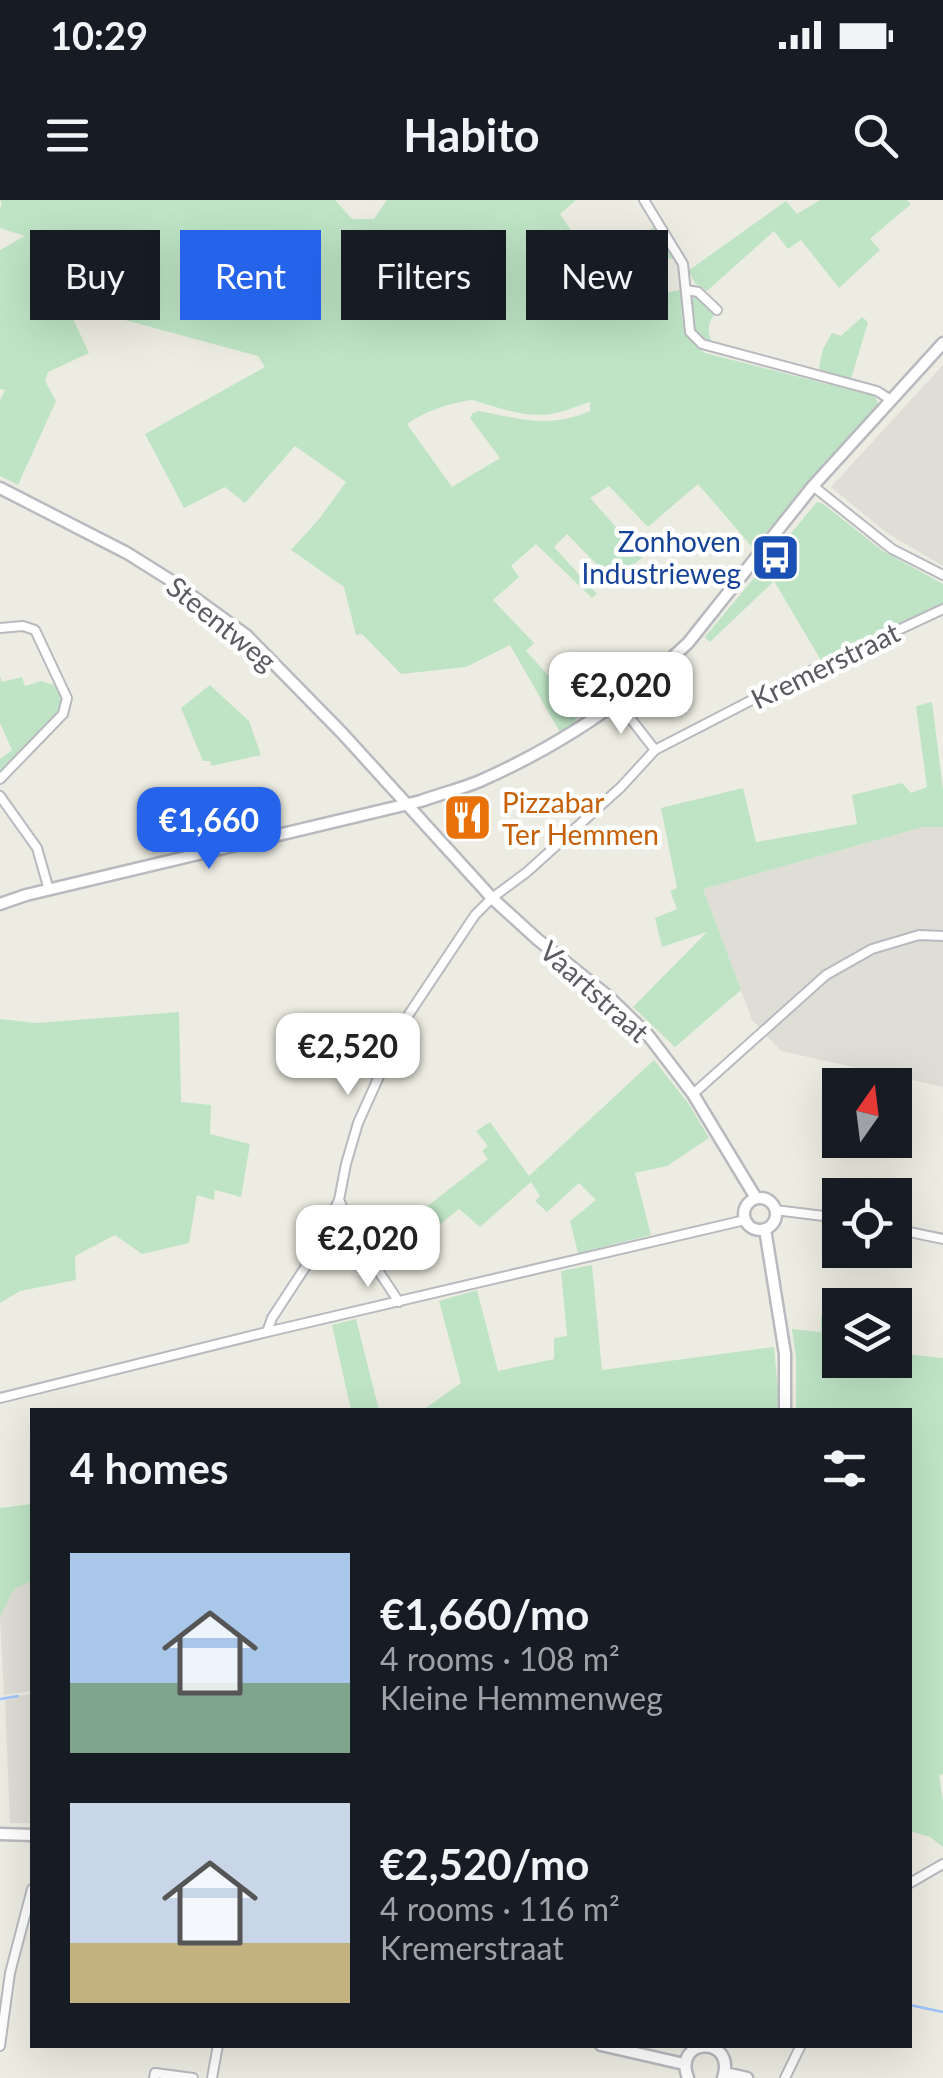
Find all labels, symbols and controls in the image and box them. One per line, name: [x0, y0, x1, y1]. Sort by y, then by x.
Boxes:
text: 10:29: [50, 12, 148, 58]
icon: menu: [40, 108, 95, 163]
text: Habito: [403, 108, 540, 162]
icon: search: [848, 108, 903, 163]
chip: Buy: [30, 230, 160, 320]
chip: Rent: [180, 230, 321, 320]
chip: Filters: [341, 230, 506, 320]
chip: New: [526, 230, 668, 320]
place label: Zonhoven Industrieweg: [582, 524, 741, 590]
bus stop icon: Zonhoven Industrieweg: [750, 531, 802, 583]
street label: Steentweg: [161, 569, 283, 677]
street label: Kremerstraat: [745, 614, 905, 716]
pin: €2,020: [540, 652, 702, 737]
text: €2,020: [571, 665, 671, 704]
place label: Pizzabar Ter Hemmen: [502, 785, 659, 851]
pin: €1,660: [128, 787, 290, 872]
restaurant icon: Pizzabar Ter Hemmen: [441, 792, 493, 844]
text: €1,660: [159, 800, 259, 839]
street label: Vaartstraat: [534, 933, 656, 1049]
pin: €2,520: [267, 1013, 429, 1098]
text: €2,520: [298, 1026, 398, 1065]
north arrow: [822, 1068, 912, 1158]
map controls: [822, 1068, 912, 1378]
button: locate: [822, 1178, 912, 1268]
pin: €2,020: [287, 1205, 449, 1290]
text: €2,020: [318, 1218, 418, 1257]
button: layers: [822, 1288, 912, 1378]
icon: filters: [817, 1441, 872, 1496]
text: 4 homes: [70, 1443, 228, 1493]
text: €1,660/mo: [380, 1589, 589, 1639]
icon: home: [150, 1593, 270, 1713]
text: 4 rooms · 108 m²: [380, 1639, 620, 1678]
text: Kleine Hemmenweg: [380, 1678, 663, 1717]
text: €2,520/mo: [380, 1839, 589, 1889]
icon: home: [150, 1843, 270, 1963]
text: 4 rooms · 116 m²: [380, 1889, 620, 1928]
text: Kremerstraat: [380, 1928, 564, 1967]

